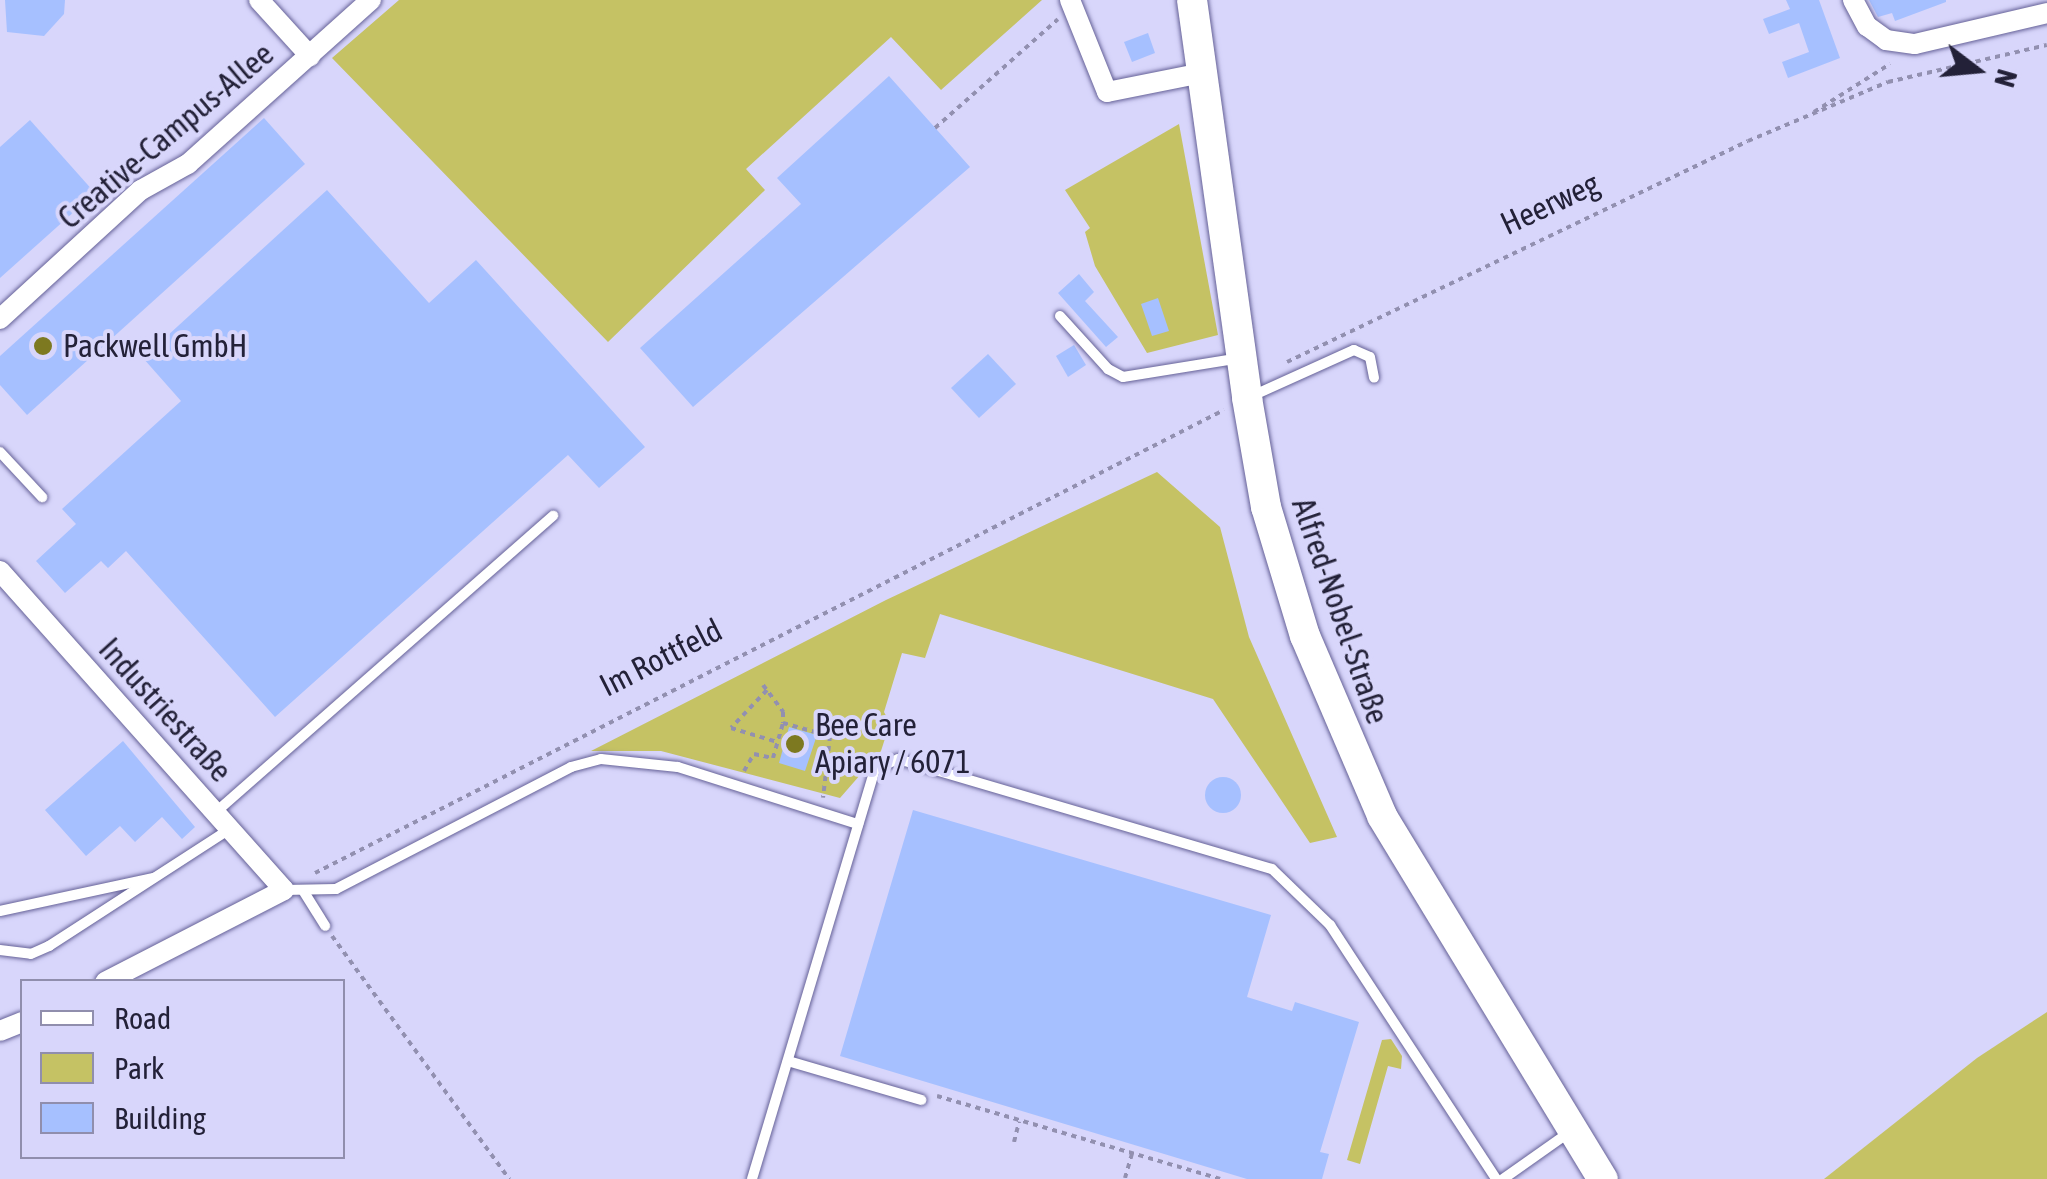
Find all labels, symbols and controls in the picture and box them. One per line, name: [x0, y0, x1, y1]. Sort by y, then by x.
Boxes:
north arrow: [1927, 20, 2027, 120]
street label: Creative-Campus-Allee: [51, 35, 281, 237]
text: N: [1988, 66, 2023, 91]
street label: Heerweg: [1495, 165, 1605, 243]
place label: Packwell GmbH: [63, 327, 247, 365]
marker: Packwell GmbH: [32, 335, 54, 357]
street label: Alfred-Nobel-Straße: [1283, 493, 1397, 729]
street label: Im Rottfeld: [594, 611, 728, 705]
street label: Industriestraße: [91, 630, 239, 790]
place label: Bee Care Apiary / 6071: [815, 707, 970, 782]
marker: Bee Care Apiary / 6071: [784, 733, 806, 755]
legend: [20, 979, 345, 1159]
text: Road: [114, 1001, 171, 1035]
text: Park: [114, 1051, 164, 1085]
text: Building: [114, 1101, 206, 1135]

